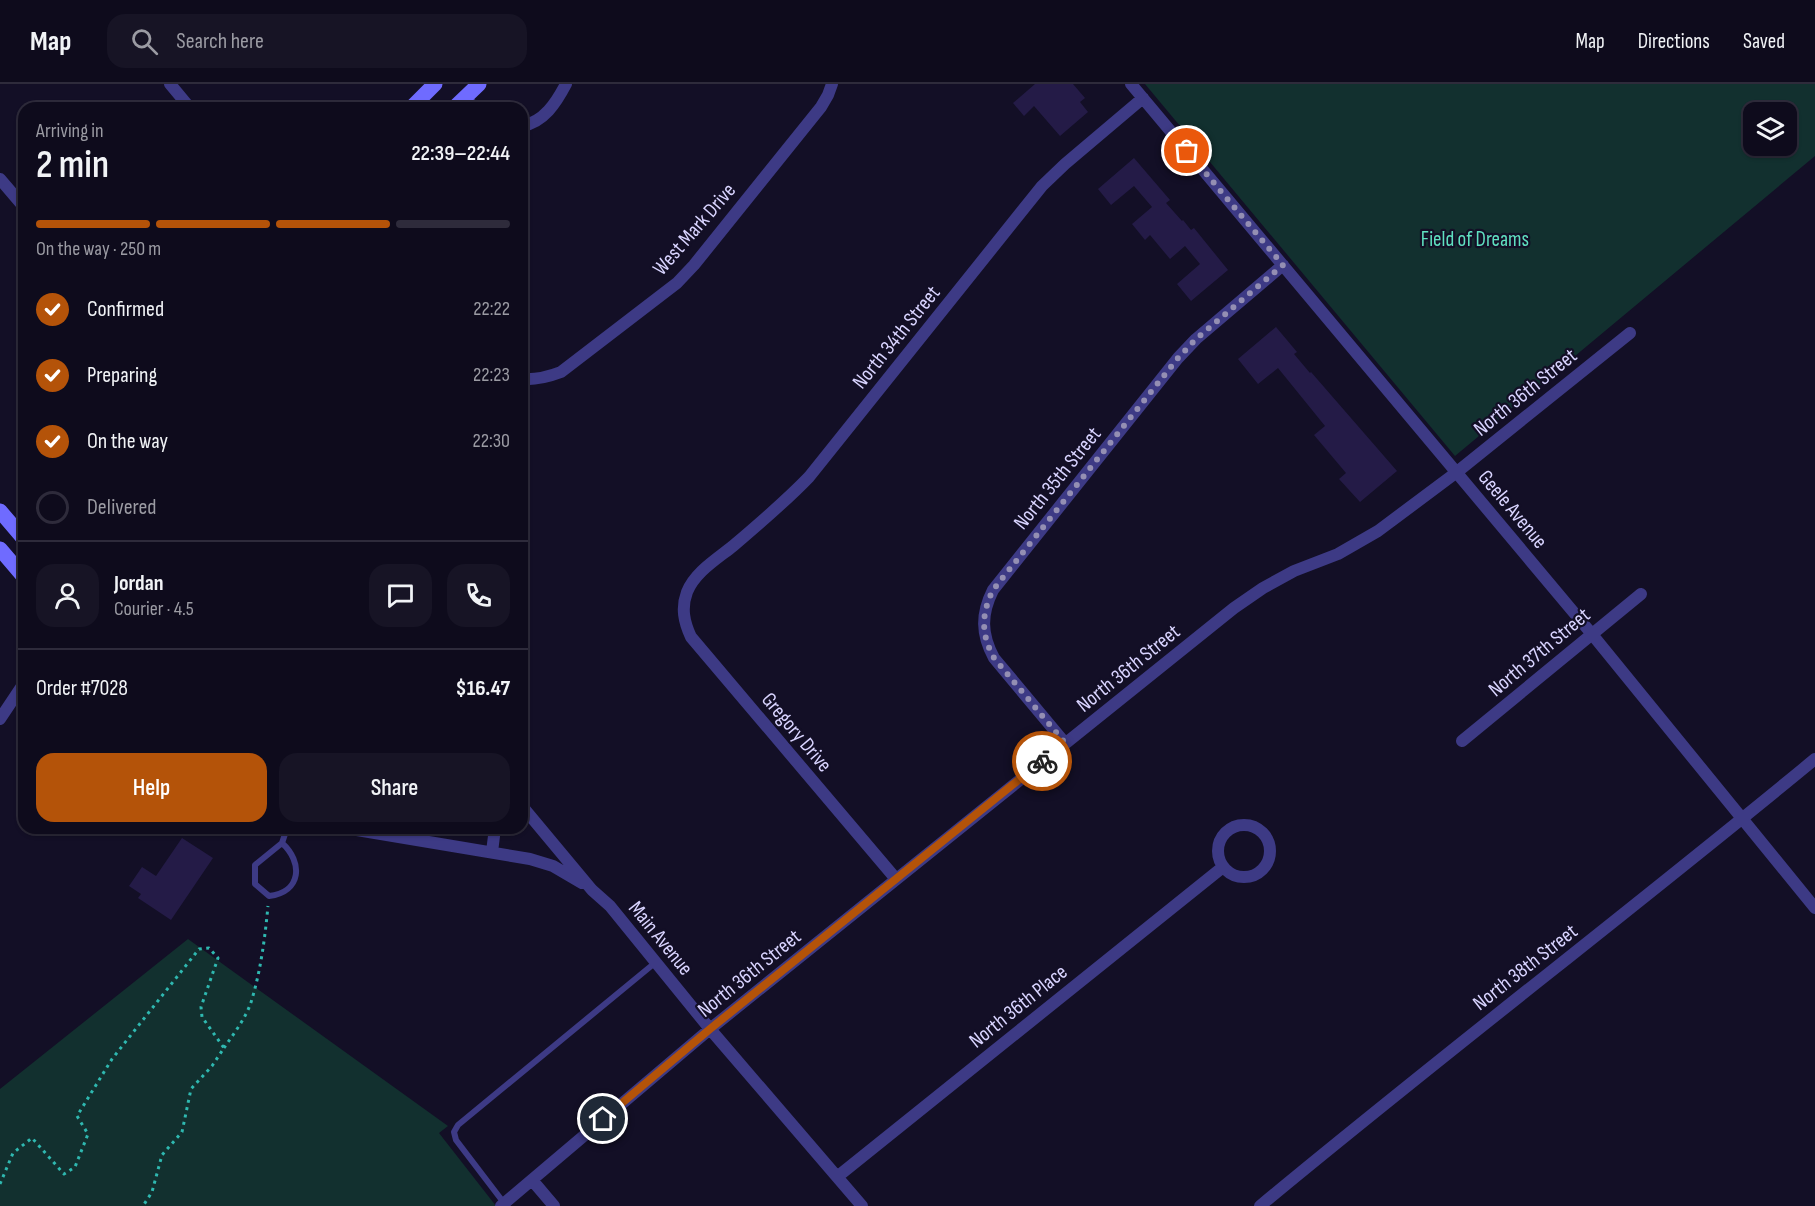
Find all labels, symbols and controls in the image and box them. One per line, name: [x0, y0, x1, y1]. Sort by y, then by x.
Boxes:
search box: [107, 14, 527, 68]
text: Map: [30, 25, 71, 58]
icon: search: [128, 25, 161, 58]
text: Search here: [176, 28, 264, 55]
text: Map: [1575, 29, 1605, 54]
text: Directions: [1638, 29, 1710, 54]
text: Saved: [1743, 29, 1785, 54]
map controls: [1743, 102, 1797, 156]
button: layers: [1743, 102, 1797, 156]
text: Arriving in: [36, 119, 104, 143]
pin: [1161, 125, 1212, 176]
icon: bag: [1170, 134, 1203, 167]
text: 22:39–22:44: [411, 140, 510, 167]
text: 2 min: [36, 142, 109, 189]
street label: West Mark Drive: [648, 178, 741, 280]
park label: Field of Dreams: [1421, 227, 1529, 252]
text: On the way · 250 m: [36, 237, 161, 261]
street label: North 34th Street: [847, 281, 945, 394]
icon: check: [36, 293, 69, 326]
text: Confirmed: [87, 296, 164, 323]
text: 22:22: [473, 297, 510, 321]
street label: North 36th Street: [1469, 343, 1582, 442]
icon: check: [36, 359, 69, 392]
text: Preparing: [87, 362, 157, 389]
text: 22:23: [473, 363, 510, 387]
street label: North 35th Street: [1008, 422, 1106, 535]
icon: check: [36, 425, 69, 458]
text: On the way: [87, 428, 168, 455]
text: 22:30: [472, 429, 510, 453]
street label: Geele Avenue: [1473, 465, 1553, 554]
text: Delivered: [87, 494, 156, 521]
button: person: [36, 564, 99, 627]
button: chat: [369, 564, 432, 627]
button: phone: [447, 564, 510, 627]
text: Jordan: [114, 570, 163, 597]
text: Courier · 4.5: [114, 597, 194, 621]
street label: North 37th Street: [1483, 603, 1595, 702]
street label: North 36th Street: [1072, 619, 1185, 718]
text: Order #7028: [36, 675, 128, 702]
text: $16.47: [455, 675, 510, 702]
street label: Gregory Drive: [756, 688, 837, 777]
courier: [1012, 731, 1072, 791]
icon: bike: [1026, 745, 1059, 778]
button: Help: [36, 753, 267, 822]
button: Share: [279, 753, 510, 822]
street label: Main Avenue: [623, 896, 698, 980]
street label: North 38th Street: [1468, 919, 1582, 1016]
street label: North 36th Street: [693, 924, 806, 1023]
street label: North 36th Place: [964, 959, 1072, 1053]
pin: [577, 1093, 628, 1144]
icon: home: [586, 1102, 619, 1135]

